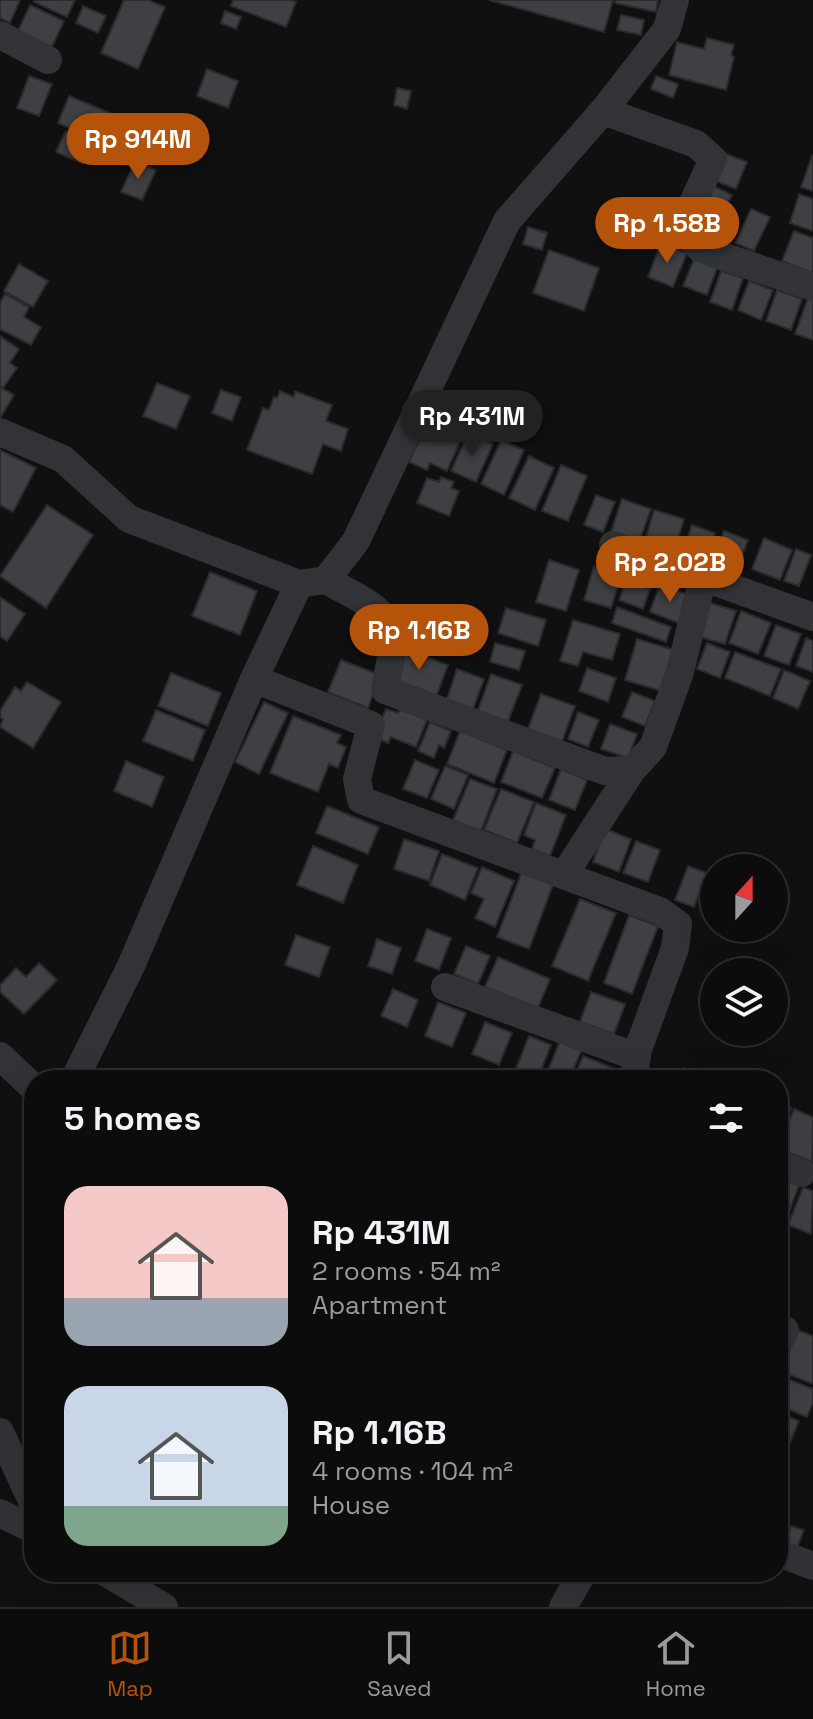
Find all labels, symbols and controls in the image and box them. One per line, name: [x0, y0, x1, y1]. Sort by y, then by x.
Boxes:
pin: Rp 914M: [64, 113, 212, 181]
text: Rp 914M: [85, 122, 191, 156]
pin: Rp 1.58B: [584, 197, 750, 265]
text: Rp 1.58B: [613, 206, 721, 240]
pin: Rp 431M: [398, 390, 546, 458]
text: Rp 431M: [419, 399, 525, 433]
pin: Rp 2.02B: [587, 536, 753, 604]
text: Rp 2.02B: [614, 545, 726, 579]
pin: Rp 1.16B: [336, 604, 502, 672]
text: Rp 1.16B: [368, 613, 470, 647]
north arrow: [700, 854, 788, 942]
map controls: [700, 854, 788, 1046]
button: layers: [700, 958, 788, 1046]
icon: filters: [704, 1096, 748, 1140]
text: 5 homes: [64, 1097, 201, 1140]
text: Rp 431M: [312, 1211, 451, 1254]
icon: home: [128, 1218, 224, 1314]
text: 2 rooms · 54 m²: [312, 1254, 501, 1288]
text: Apartment: [312, 1288, 447, 1322]
text: Rp 1.16B: [312, 1411, 447, 1454]
icon: home: [128, 1418, 224, 1514]
text: 4 rooms · 104 m²: [312, 1454, 513, 1488]
text: House: [312, 1488, 390, 1522]
tab: Map: [107, 1626, 153, 1702]
tab: Saved: [367, 1626, 432, 1702]
tab: Home: [646, 1626, 706, 1702]

